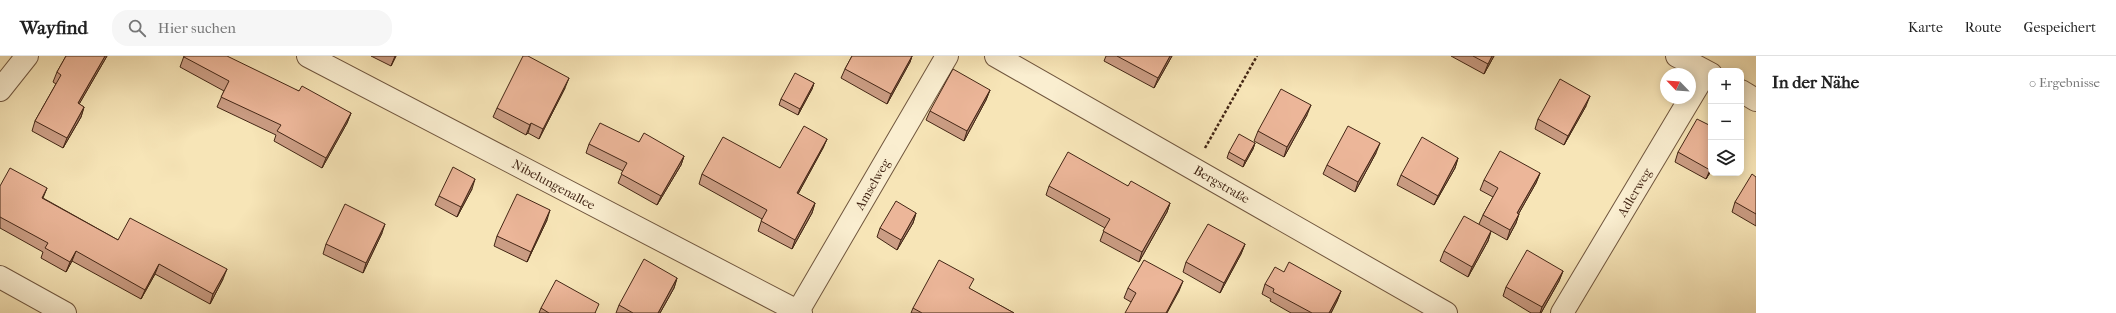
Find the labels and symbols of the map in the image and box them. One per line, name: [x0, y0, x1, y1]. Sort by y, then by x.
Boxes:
north arrow: [1660, 68, 1696, 104]
street label: Amselweg: [851, 155, 894, 213]
street label: Nibelungenallee: [510, 156, 598, 213]
street label: Bergstraße: [1191, 162, 1253, 207]
street label: Adlerweg: [1614, 164, 1655, 220]

